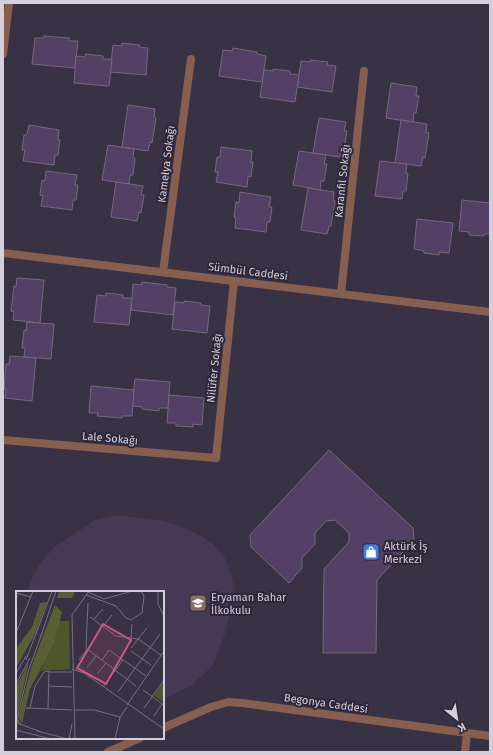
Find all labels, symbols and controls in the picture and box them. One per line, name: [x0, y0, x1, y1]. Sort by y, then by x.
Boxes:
street label: Kamelya Sokağı: [155, 125, 178, 203]
street label: Karanfil Sokağı: [332, 144, 353, 218]
street label: Sümbül Caddesi: [207, 260, 289, 283]
street label: Nilüfer Sokağı: [204, 333, 225, 403]
street label: Lale Sokağı: [82, 430, 138, 447]
place label: Aktürk İş Merkezi: [384, 539, 427, 566]
shop icon: Aktürk İş Merkezi: [361, 542, 381, 562]
inset map: [16, 591, 164, 739]
place label: Eryaman Bahar İlkokulu: [211, 591, 287, 617]
school or university icon: Eryaman Bahar İlkokulu: [188, 593, 208, 613]
street label: Begonya Caddesi: [283, 691, 369, 716]
north arrow: [437, 699, 477, 739]
text: K: [455, 720, 468, 735]

